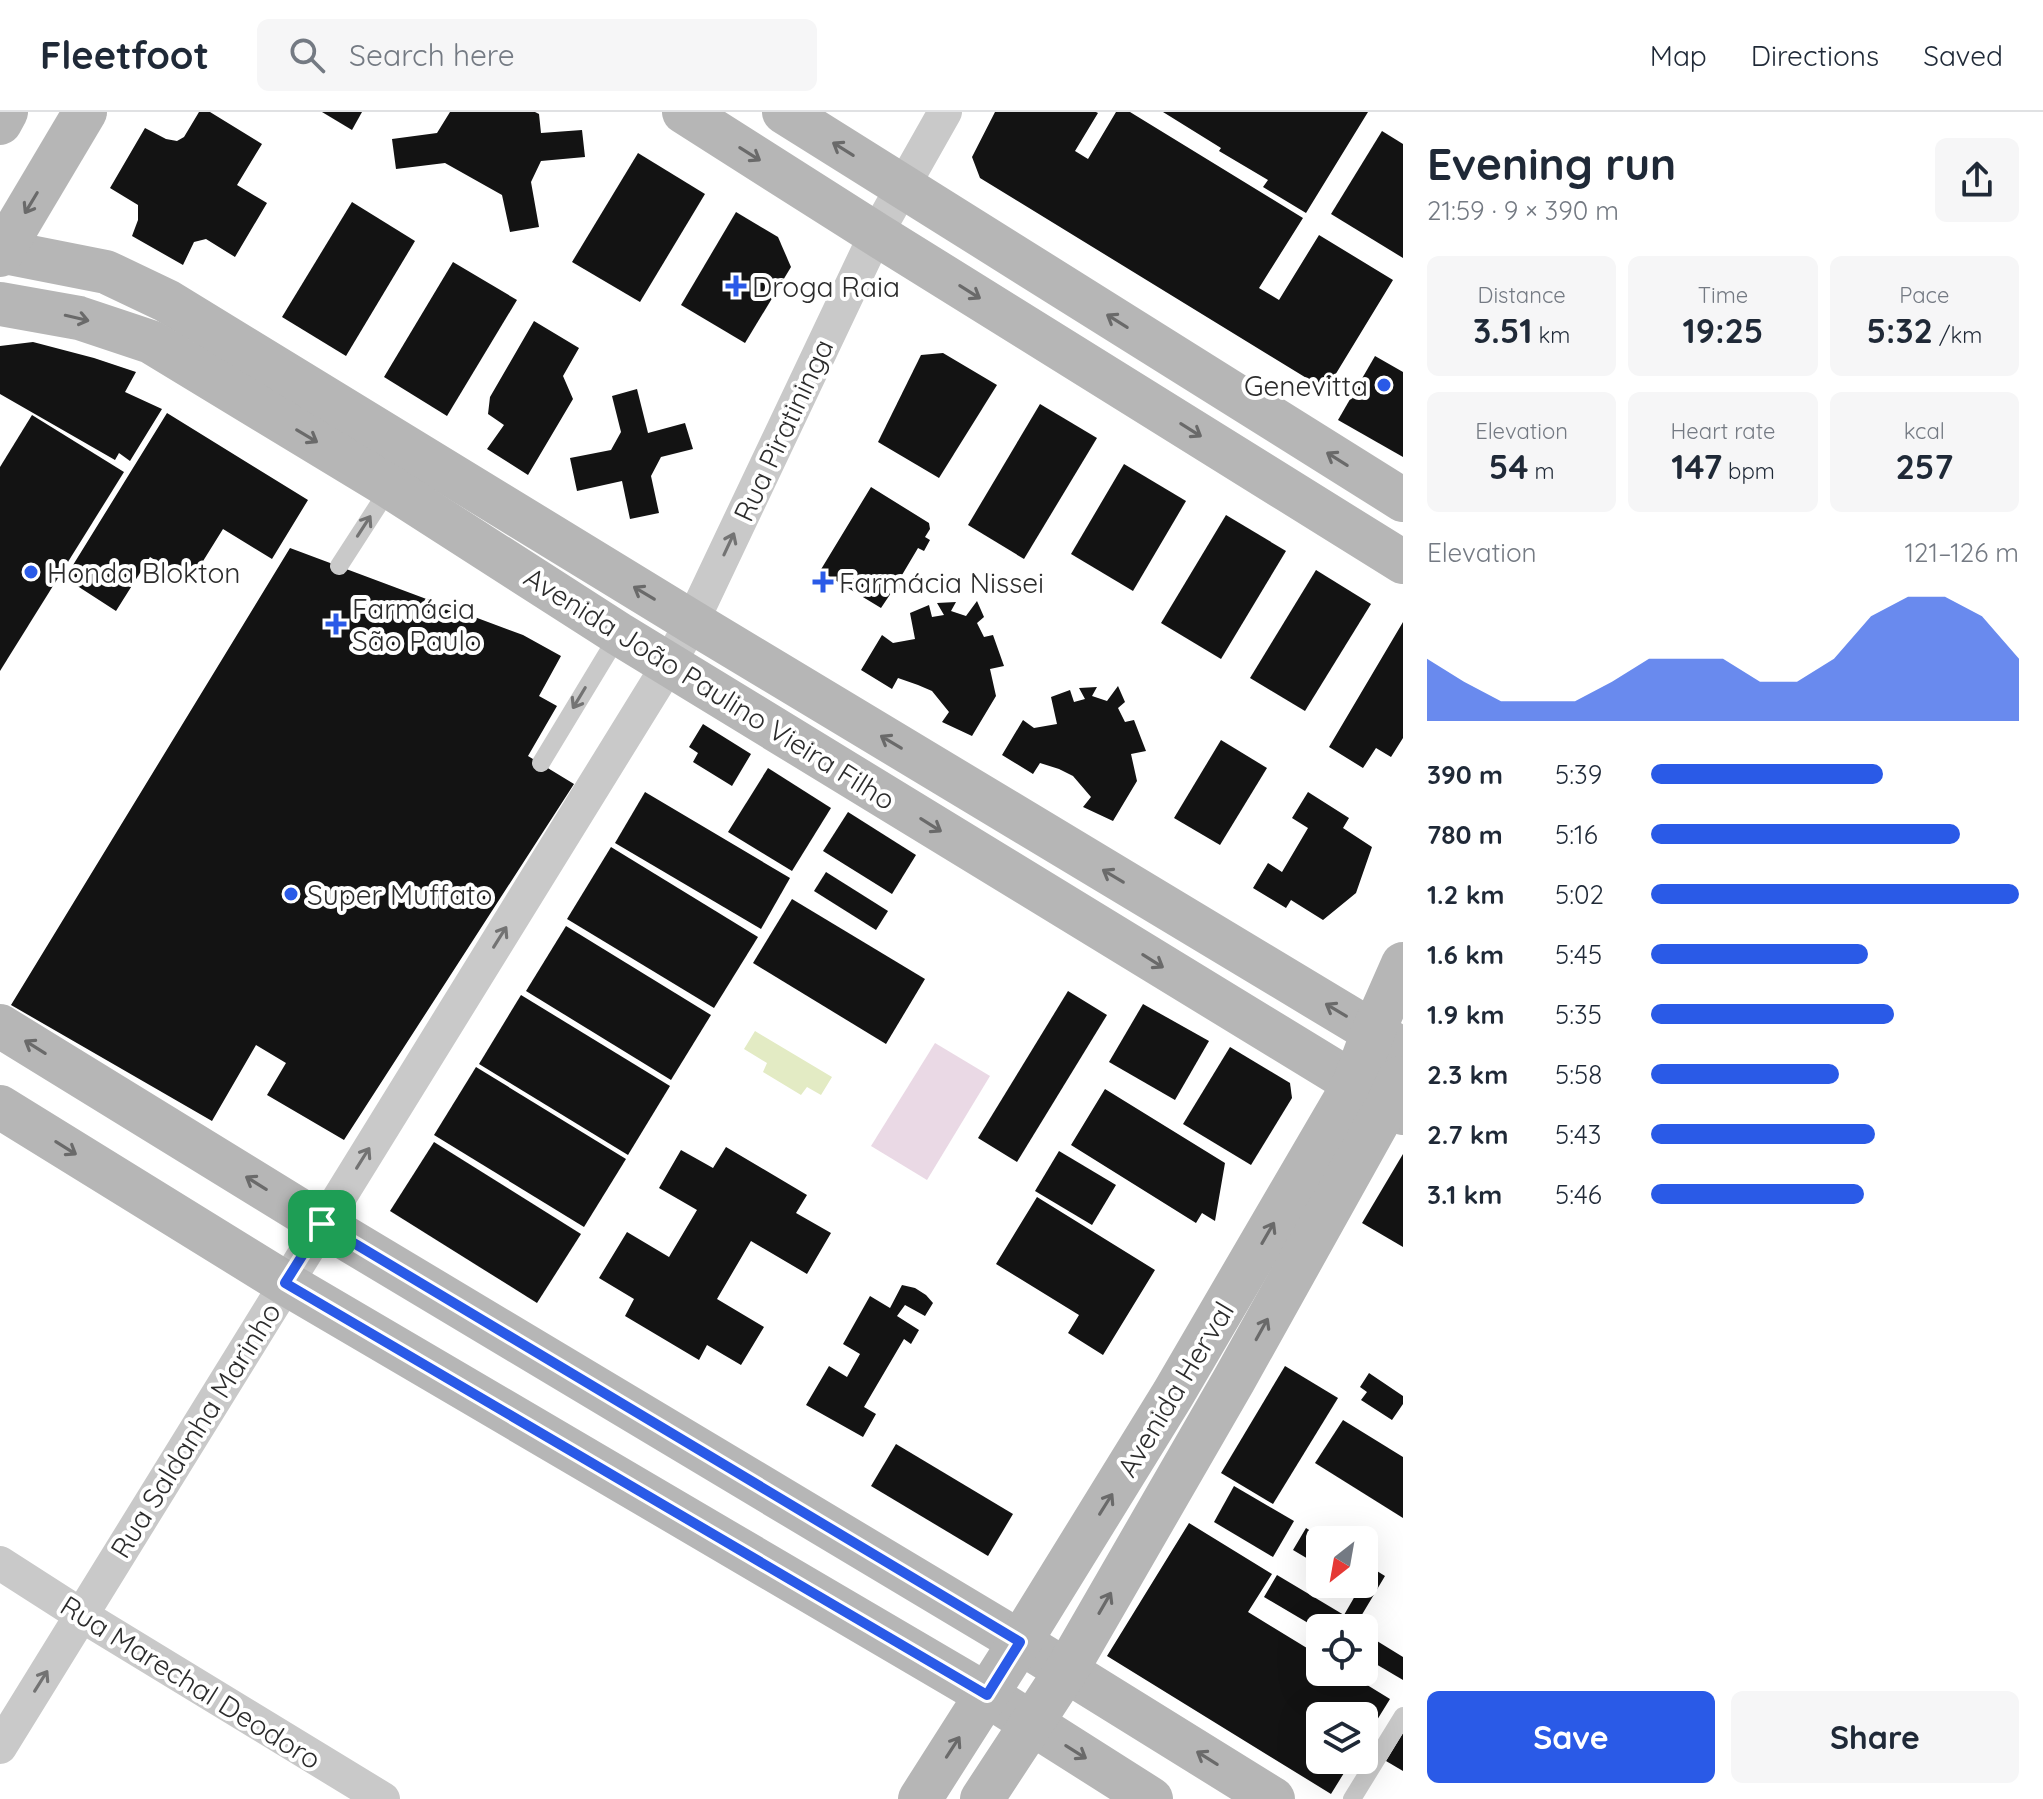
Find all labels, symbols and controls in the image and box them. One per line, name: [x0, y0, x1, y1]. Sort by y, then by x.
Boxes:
search box: [257, 19, 817, 91]
text: Fleetfoot: [40, 31, 209, 79]
icon: search: [285, 33, 329, 77]
text: Search here: [349, 36, 515, 74]
text: Map: [1650, 38, 1707, 73]
text: Directions: [1751, 38, 1879, 73]
text: Saved: [1923, 38, 2003, 73]
text: Evening run: [1427, 136, 1676, 191]
button: share: [1935, 138, 2019, 222]
one-way arrow: [832, 141, 854, 158]
one-way arrow: [738, 146, 761, 162]
one-way arrow: [23, 191, 39, 214]
text: 21:59 · 9 × 390 m: [1427, 194, 1619, 227]
place label: Droga Raia: [752, 269, 900, 304]
marker: Droga Raia: [727, 277, 745, 295]
text: Distance: [1478, 281, 1566, 309]
text: Time: [1698, 281, 1748, 309]
text: Pace: [1899, 281, 1949, 309]
one-way arrow: [958, 285, 981, 301]
text: 3.51: [1473, 309, 1533, 352]
text: 19:25: [1683, 309, 1763, 352]
text: 5:32: [1866, 309, 1933, 352]
one-way arrow: [63, 312, 89, 327]
one-way arrow: [1106, 312, 1128, 329]
text: km: [1533, 321, 1570, 349]
text: /km: [1933, 321, 1982, 349]
street label: Rua Piratininga: [725, 333, 841, 527]
place label: Genevitta: [1244, 368, 1368, 403]
marker: Genevitta: [1375, 376, 1393, 394]
text: Elevation: [1475, 417, 1568, 445]
text: Heart rate: [1671, 417, 1775, 445]
text: kcal: [1904, 417, 1945, 445]
one-way arrow: [1179, 422, 1202, 438]
one-way arrow: [295, 428, 317, 444]
text: 54: [1489, 445, 1528, 488]
text: 147: [1671, 445, 1722, 488]
text: 257: [1896, 445, 1953, 488]
one-way arrow: [1326, 450, 1349, 466]
text: m: [1528, 457, 1554, 485]
text: bpm: [1722, 457, 1775, 485]
one-way arrow: [356, 516, 373, 538]
one-way arrow: [722, 532, 737, 556]
text: Elevation: [1427, 536, 1537, 569]
text: 121–126 m: [1905, 536, 2019, 569]
place label: Honda Blokton: [47, 555, 240, 590]
street label: Avenida João Paulino Vieira Filho: [518, 559, 902, 817]
marker: Honda Blokton: [22, 563, 40, 581]
place label: Farmácia Nissei: [839, 565, 1044, 600]
marker: Farmácia Nissei: [814, 573, 832, 591]
one-way arrow: [633, 584, 656, 600]
place label: Farmácia São Paulo: [352, 591, 482, 658]
marker: Farmácia São Paulo: [327, 615, 345, 633]
one-way arrow: [571, 686, 587, 709]
one-way arrow: [880, 733, 903, 749]
text: 390 m: [1427, 758, 1503, 791]
text: 5:39: [1555, 758, 1602, 791]
one-way arrow: [919, 817, 942, 833]
text: 780 m: [1427, 818, 1503, 851]
text: 5:16: [1555, 818, 1598, 851]
one-way arrow: [1102, 867, 1125, 883]
place label: Super Muffato: [307, 877, 492, 912]
text: 1.2 km: [1427, 878, 1504, 911]
text: 5:02: [1555, 878, 1604, 911]
marker: Super Muffato: [282, 885, 300, 903]
one-way arrow: [492, 926, 508, 949]
text: 1.6 km: [1427, 938, 1504, 971]
text: 5:45: [1555, 938, 1602, 971]
one-way arrow: [1141, 953, 1164, 969]
text: 1.9 km: [1427, 998, 1504, 1031]
text: 5:35: [1555, 998, 1602, 1031]
one-way arrow: [1325, 1001, 1348, 1017]
one-way arrow: [24, 1038, 47, 1054]
text: 2.3 km: [1427, 1058, 1508, 1091]
text: 5:58: [1555, 1058, 1602, 1091]
text: 2.7 km: [1427, 1118, 1509, 1151]
text: 5:43: [1555, 1118, 1601, 1151]
one-way arrow: [54, 1140, 77, 1156]
one-way arrow: [355, 1147, 371, 1170]
one-way arrow: [245, 1175, 268, 1191]
text: 3.1 km: [1427, 1178, 1502, 1211]
text: 5:46: [1555, 1178, 1602, 1211]
pin: [288, 1190, 356, 1258]
icon: arrive: [300, 1202, 344, 1246]
one-way arrow: [1260, 1222, 1276, 1245]
street label: Avenida Herval: [1109, 1295, 1241, 1483]
street label: Rua Saldanha Marinho: [102, 1296, 288, 1564]
one-way arrow: [1254, 1318, 1270, 1341]
one-way arrow: [1098, 1493, 1114, 1516]
north arrow: [1306, 1526, 1378, 1598]
map controls: [1306, 1526, 1378, 1774]
street label: Rua Marechal Deodoro: [54, 1588, 328, 1776]
one-way arrow: [1097, 1592, 1113, 1615]
button: locate: [1306, 1614, 1378, 1686]
one-way arrow: [33, 1670, 49, 1693]
button: Save: [1427, 1691, 1715, 1783]
button: Share: [1731, 1691, 2019, 1783]
button: layers: [1306, 1702, 1378, 1774]
one-way arrow: [946, 1736, 962, 1759]
one-way arrow: [1064, 1745, 1087, 1761]
one-way arrow: [1196, 1749, 1218, 1766]

